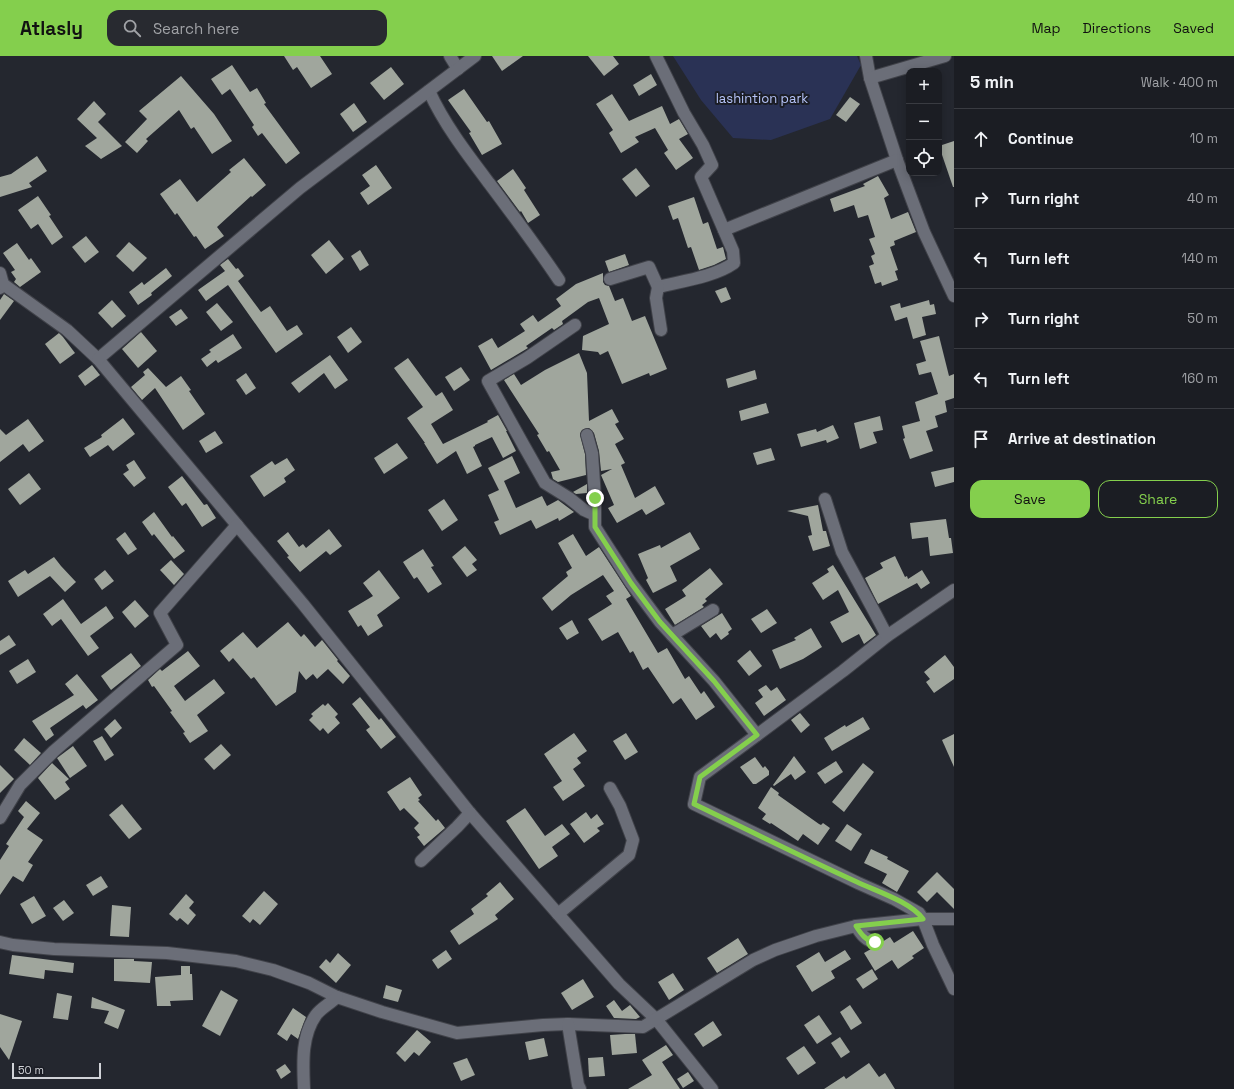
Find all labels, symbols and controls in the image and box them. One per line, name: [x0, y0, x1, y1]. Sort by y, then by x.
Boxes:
search box: [107, 10, 387, 46]
text: Atlasly: [20, 16, 83, 41]
icon: search: [121, 17, 143, 39]
text: Search here: [153, 19, 239, 38]
text: Map: [1031, 19, 1061, 37]
text: Directions: [1083, 19, 1151, 37]
text: Saved: [1173, 19, 1214, 37]
map controls: [906, 68, 942, 176]
button: +: [906, 68, 942, 104]
text: 5 min: [970, 71, 1014, 93]
text: Walk · 400 m: [1141, 74, 1218, 91]
park label: lashintion park: [716, 90, 808, 107]
button: −: [906, 104, 942, 140]
icon: ahead: [970, 128, 992, 150]
text: Continue: [1008, 129, 1074, 148]
text: 10 m: [1190, 130, 1218, 147]
button: locate: [906, 140, 942, 176]
icon: right: [970, 188, 992, 210]
text: Turn right: [1008, 189, 1079, 208]
text: 40 m: [1187, 190, 1218, 207]
icon: left: [970, 248, 992, 270]
text: Turn left: [1008, 249, 1070, 268]
text: 140 m: [1182, 250, 1218, 267]
icon: right: [970, 308, 992, 330]
text: Turn right: [1008, 309, 1079, 328]
text: 50 m: [1187, 310, 1218, 327]
icon: left: [970, 368, 992, 390]
text: Turn left: [1008, 369, 1070, 388]
text: 160 m: [1182, 370, 1218, 387]
icon: arrive: [970, 428, 992, 450]
text: Arrive at destination: [1008, 429, 1156, 448]
button: Save: [970, 480, 1090, 518]
button: Share: [1098, 480, 1218, 518]
route end: [586, 489, 604, 507]
route start: [866, 933, 884, 951]
scale bar: [12, 1061, 101, 1080]
text: 50 m: [18, 1063, 44, 1077]

